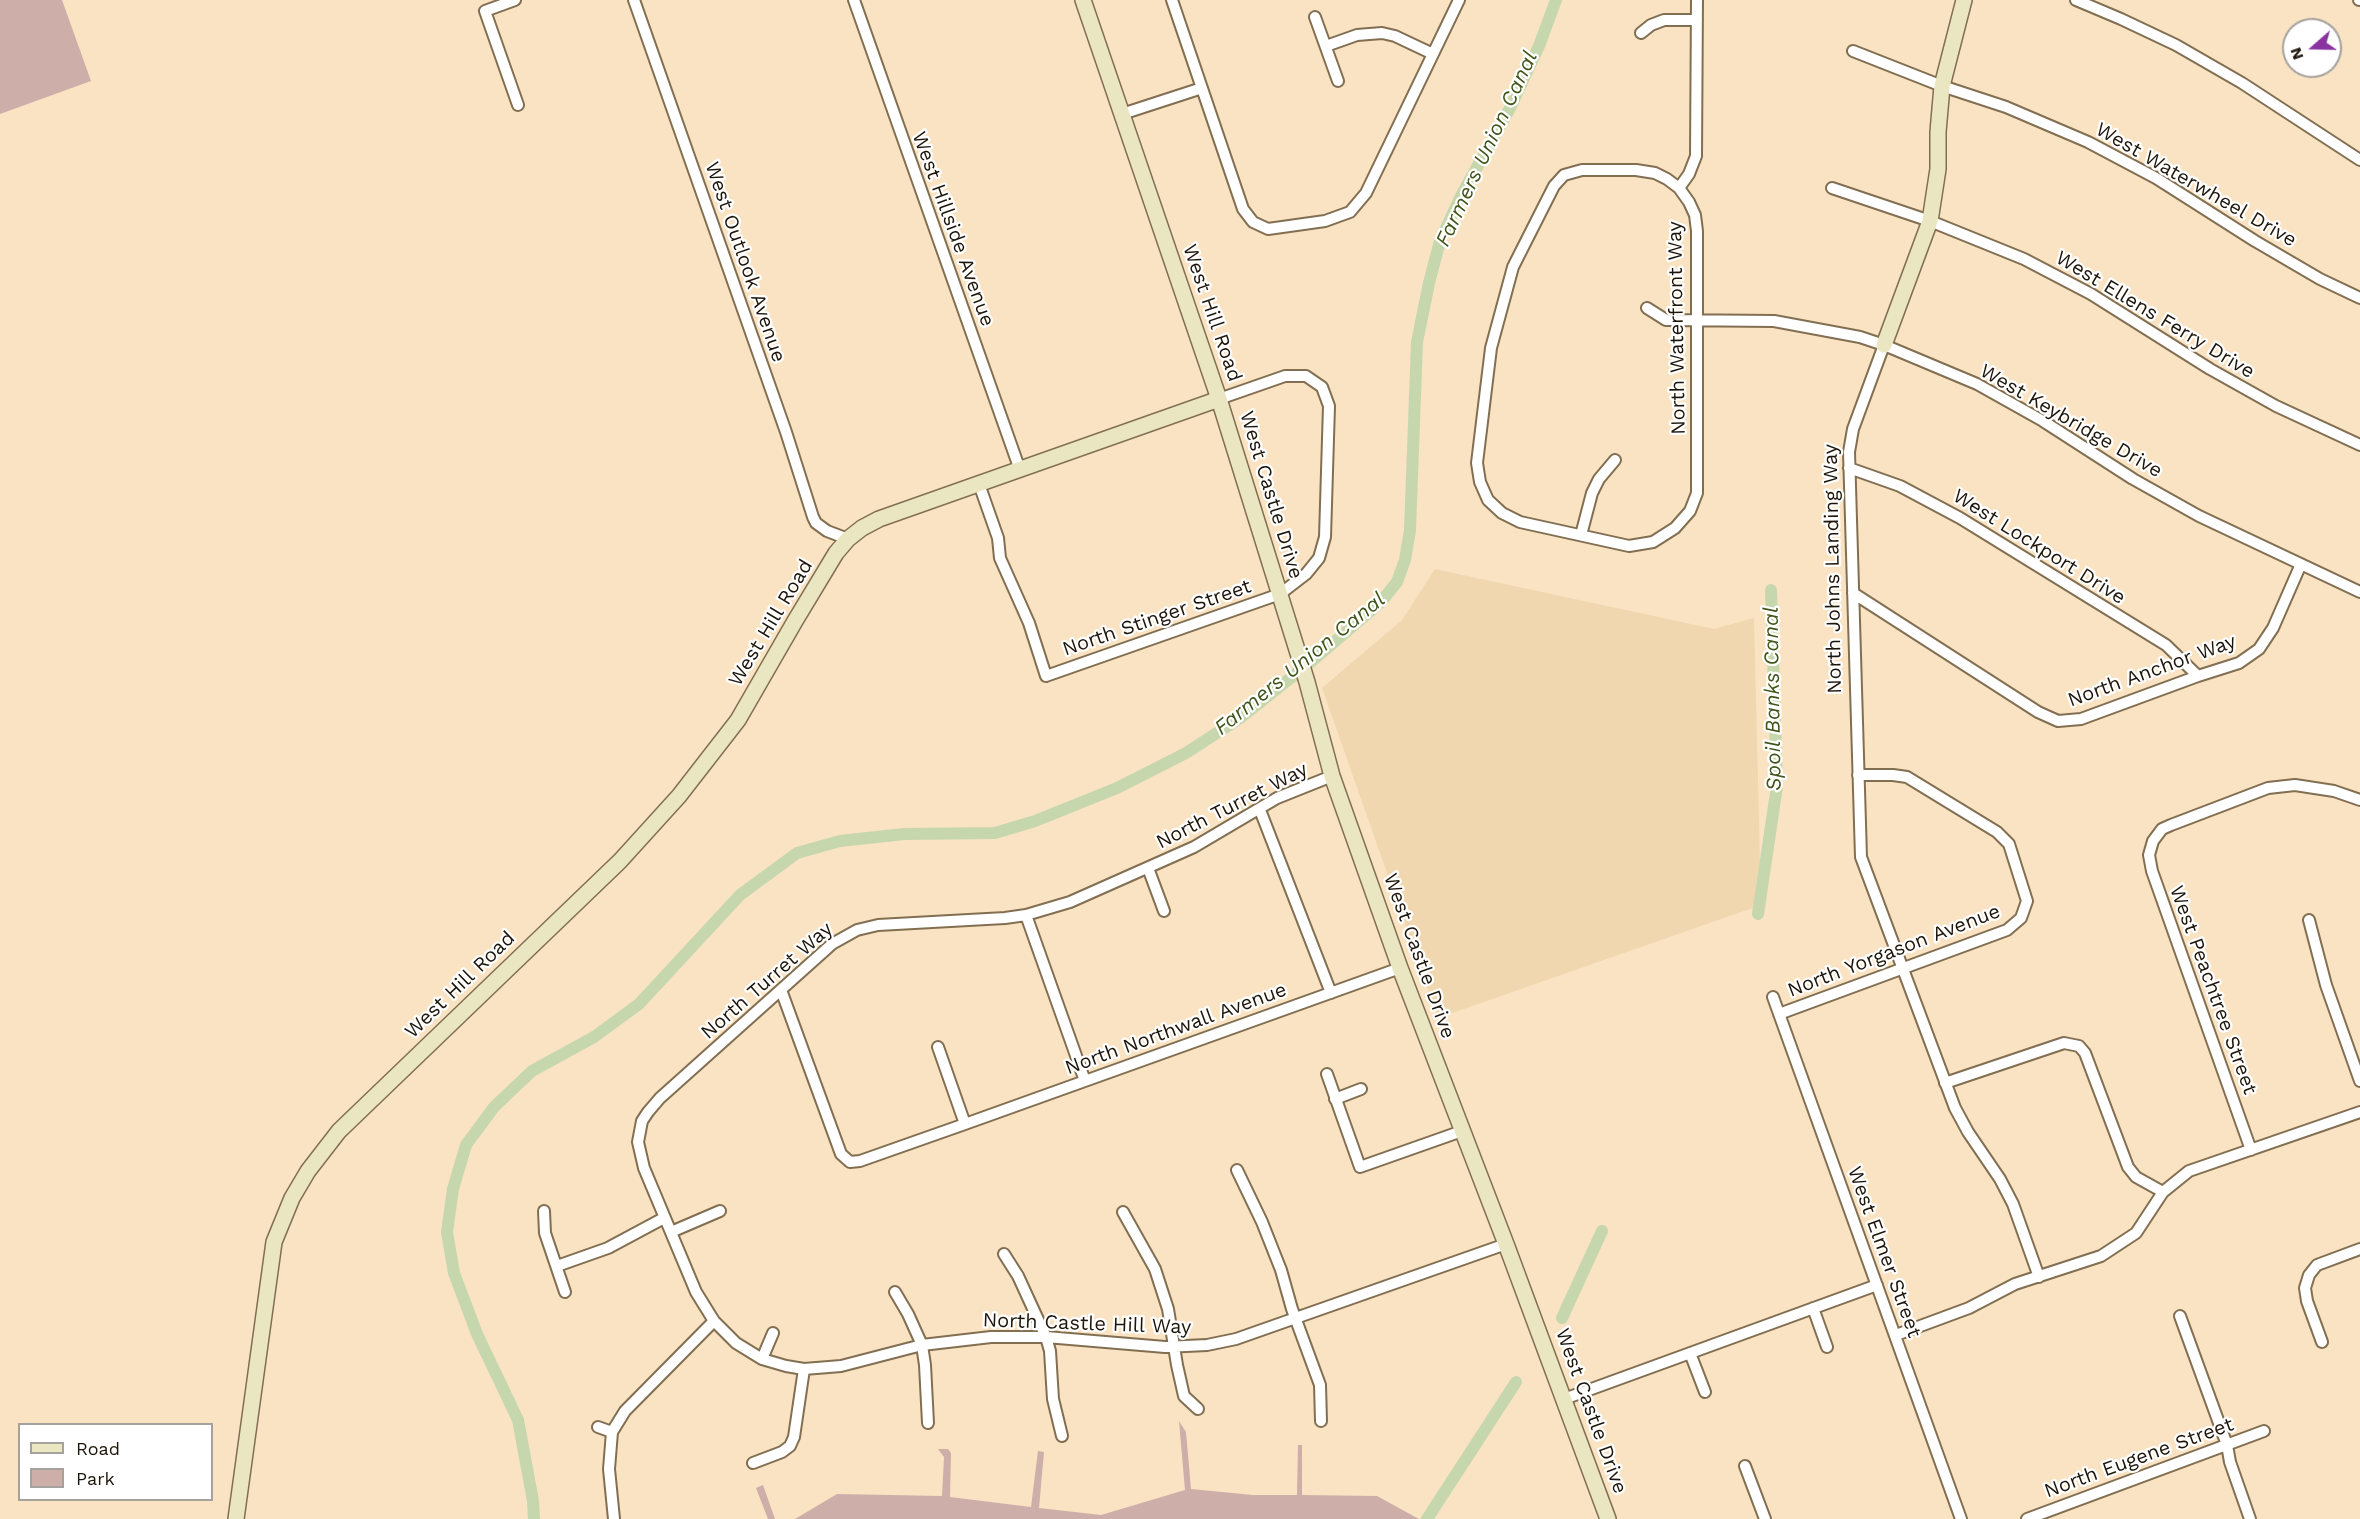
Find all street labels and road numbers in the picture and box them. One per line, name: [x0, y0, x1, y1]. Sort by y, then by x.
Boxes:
street label: West Waterwheel Drive: [2091, 118, 2301, 252]
street label: West Hillside Avenue: [907, 128, 999, 330]
street label: West Outlook Avenue: [699, 159, 791, 365]
street label: North Waterfront Way: [1663, 221, 1691, 435]
street label: West Hill Road: [1177, 241, 1247, 385]
street label: West Ellens Ferry Drive: [2051, 246, 2259, 384]
street label: West Keybridge Drive: [1975, 359, 2167, 483]
street label: West Castle Drive: [1234, 408, 1308, 582]
street label: North Johns Landing Way: [1819, 444, 1847, 694]
street label: West Lockport Drive: [1948, 484, 2130, 610]
street label: West Hill Road: [724, 555, 818, 691]
street label: North Stinger Street: [1060, 574, 1254, 662]
street label: North Anchor Way: [2065, 629, 2239, 713]
street label: North Turret Way: [1152, 757, 1312, 855]
street label: West Castle Drive: [1378, 870, 1460, 1042]
street label: West Peachtree Street: [2164, 882, 2262, 1098]
street label: North Yorgason Avenue: [1784, 899, 2004, 1003]
street label: North Turret Way: [696, 917, 838, 1045]
street label: West Hill Road: [400, 926, 520, 1044]
street label: North Northwall Avenue: [1062, 978, 1290, 1080]
street label: West Elmer Street: [1842, 1163, 1926, 1341]
street label: North Castle Hill Way: [982, 1308, 1192, 1340]
street label: West Castle Drive: [1550, 1325, 1632, 1497]
street label: North Eugene Street: [2041, 1413, 2237, 1503]

